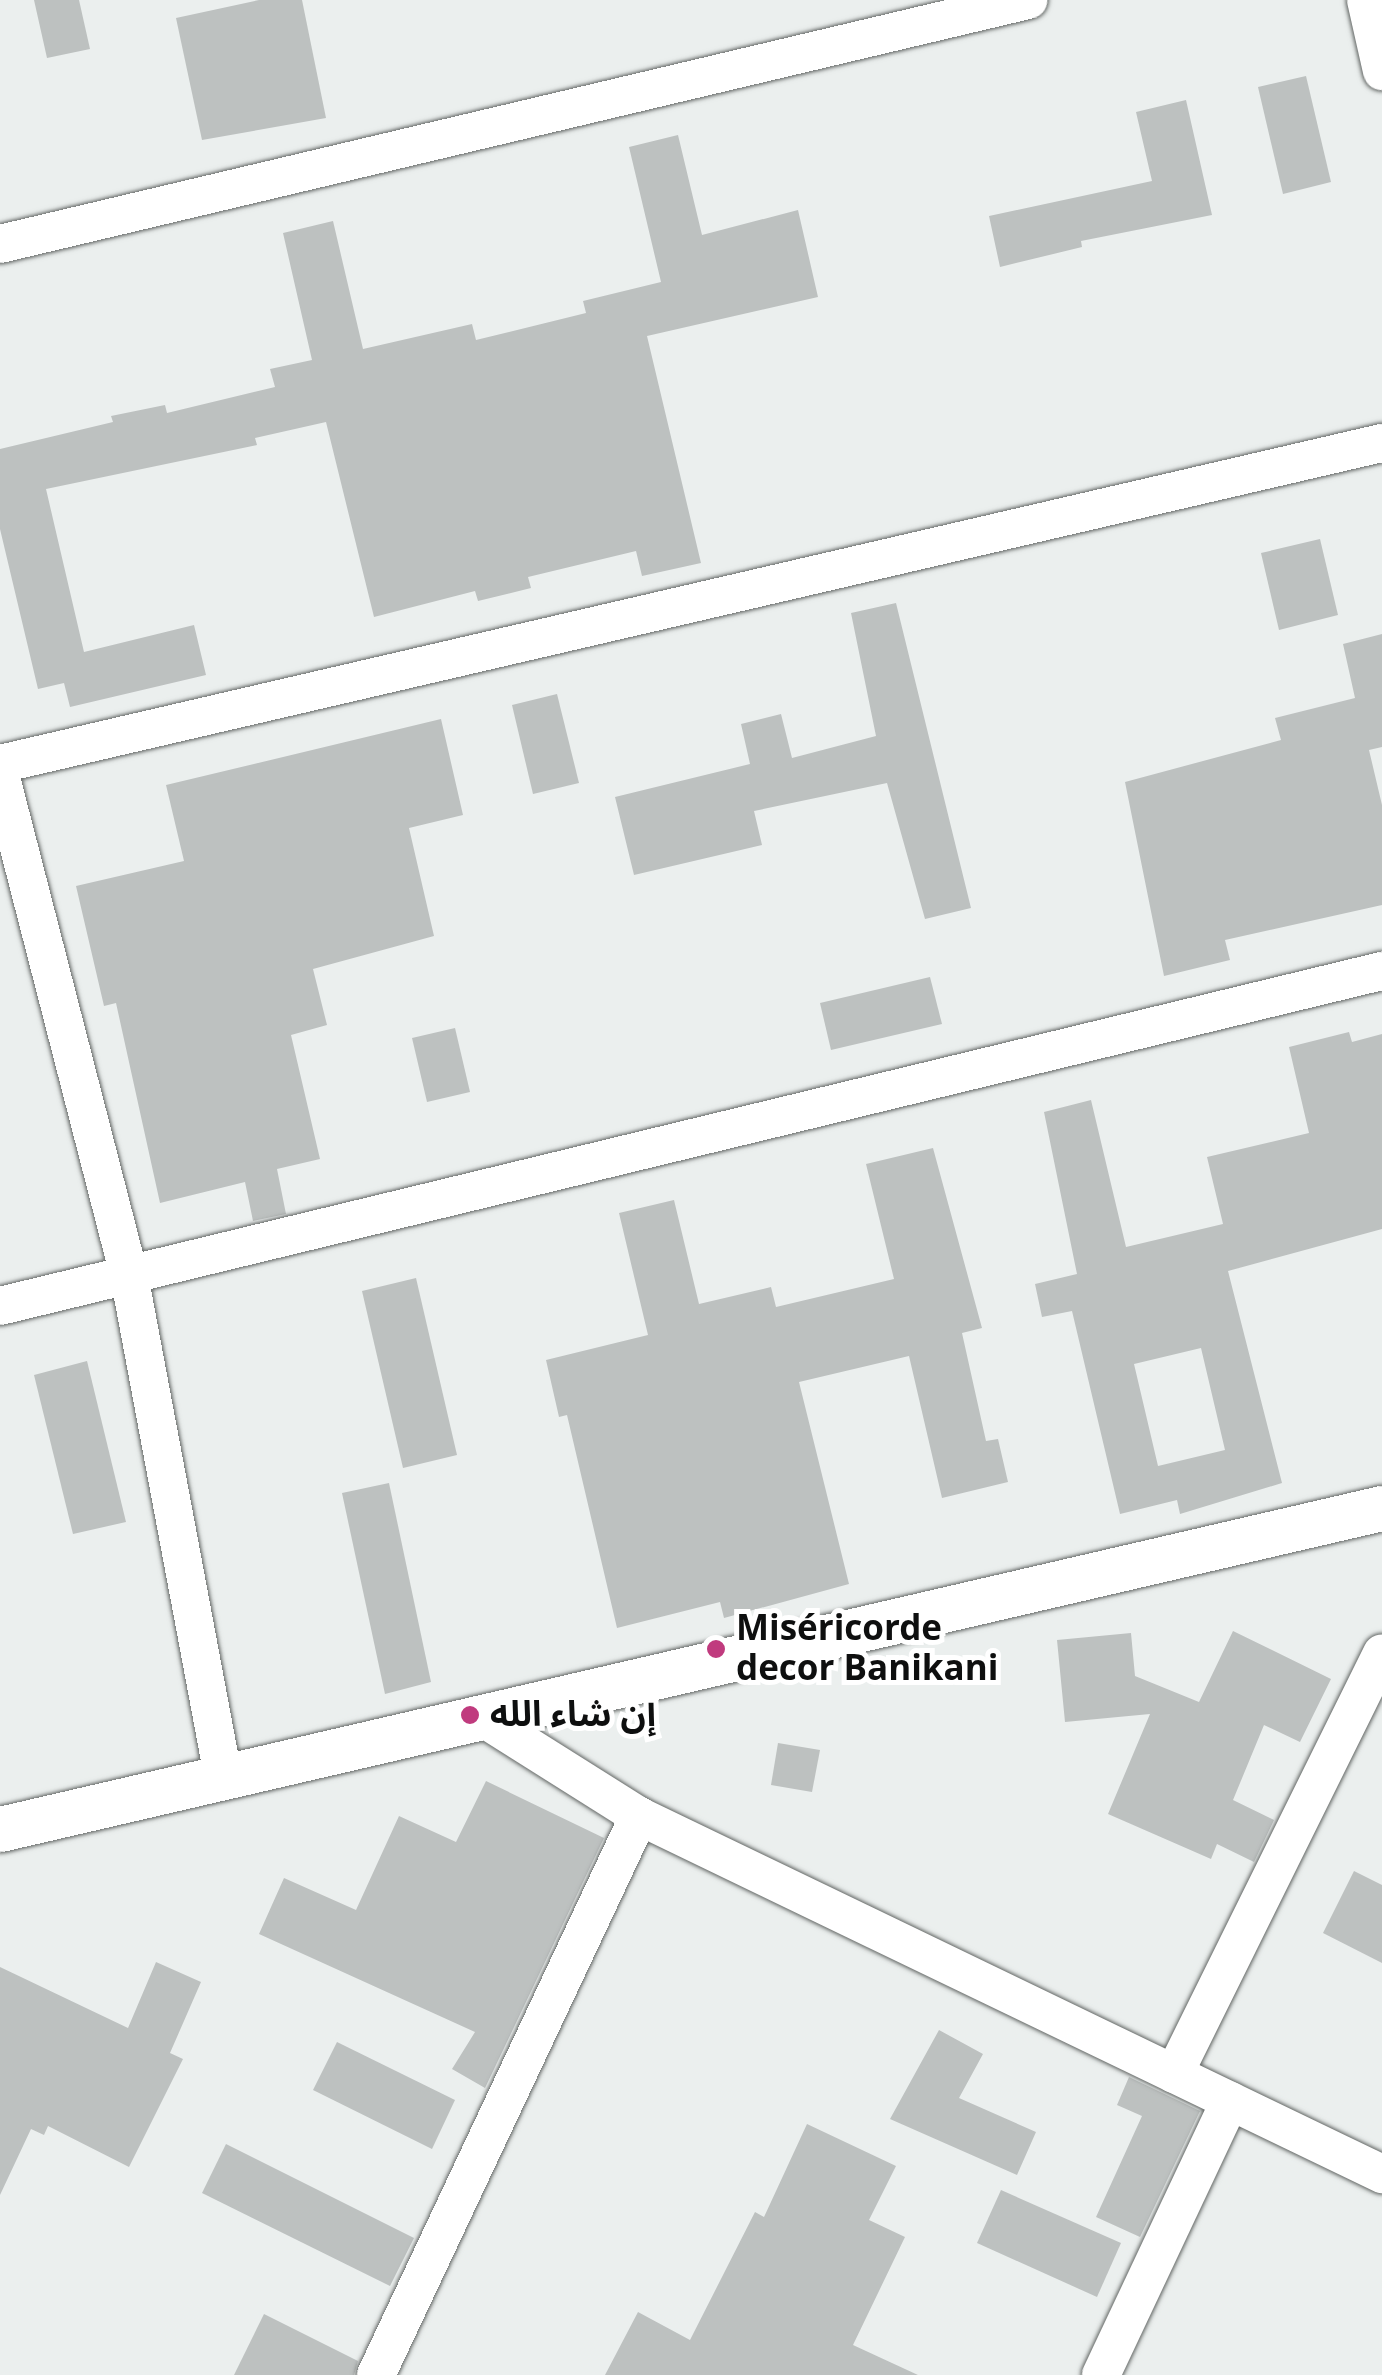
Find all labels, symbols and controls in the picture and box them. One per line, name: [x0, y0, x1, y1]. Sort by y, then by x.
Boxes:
place label: Miséricorde decor Banikani: [736, 1608, 998, 1690]
marker: Miséricorde decor Banikani: [705, 1638, 727, 1660]
place label: إن شاء الله: [490, 1694, 656, 1736]
marker: إن شاء الله: [459, 1704, 481, 1726]

